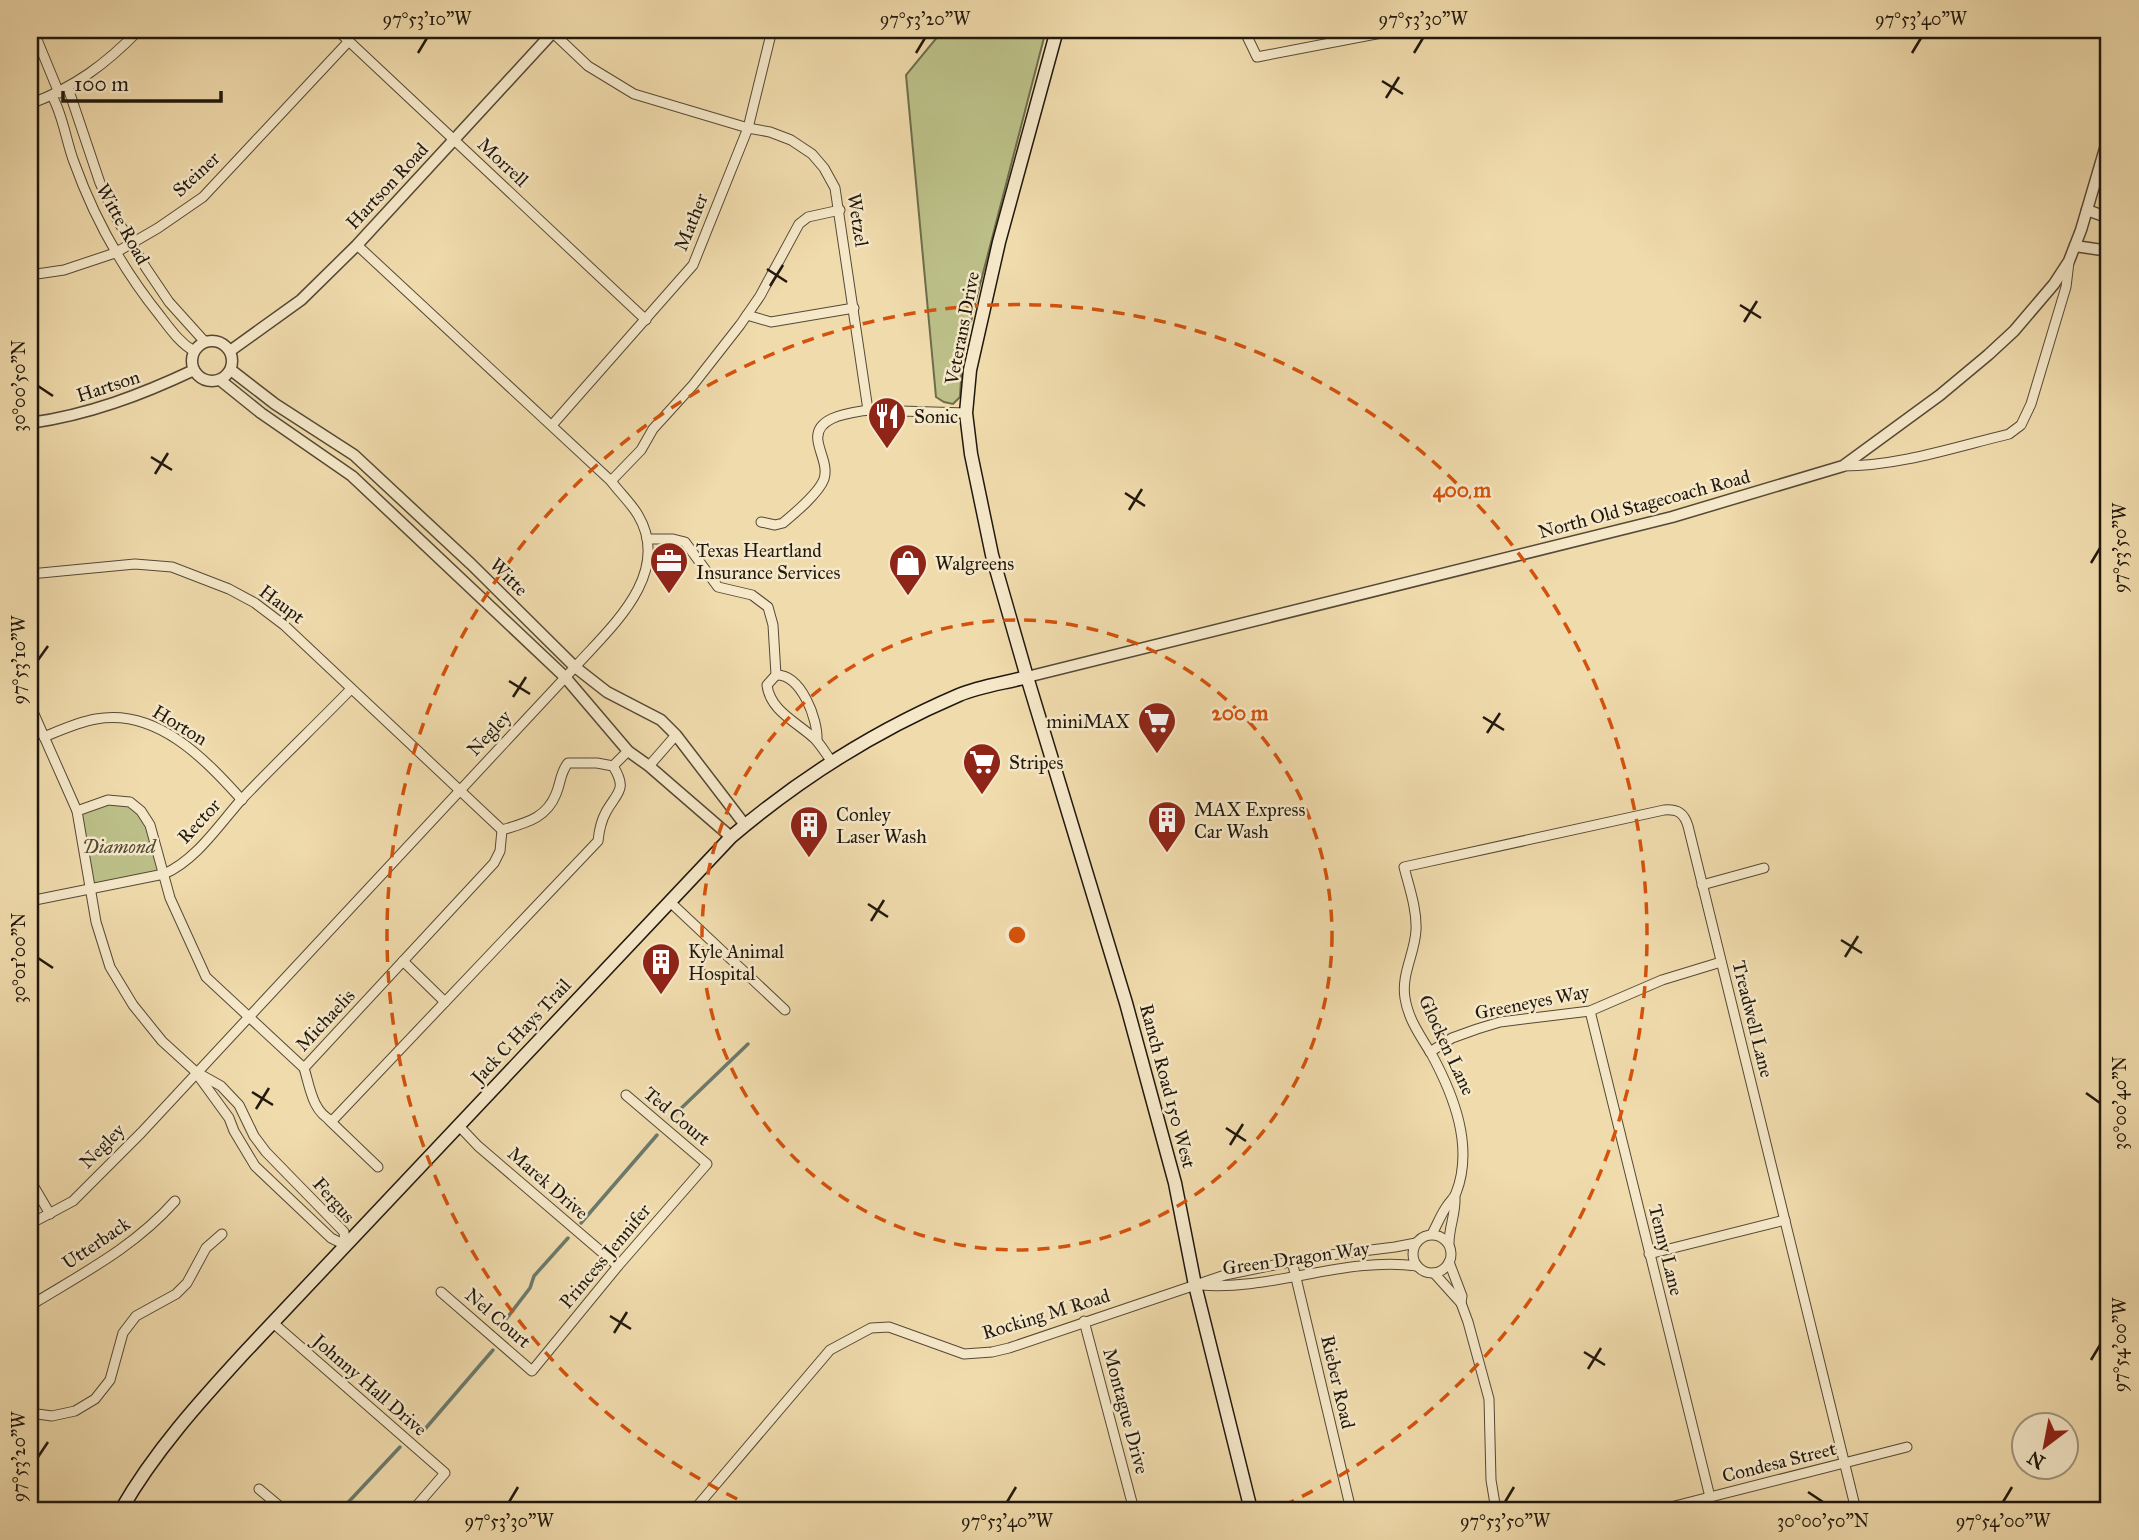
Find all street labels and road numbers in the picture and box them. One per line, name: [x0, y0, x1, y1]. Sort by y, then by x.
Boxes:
street label: Morrell: [473, 133, 534, 192]
street label: Hartson Road: [341, 138, 433, 234]
street label: Steiner: [168, 146, 225, 202]
street label: Witte Road: [91, 179, 155, 269]
street label: Mather: [669, 189, 713, 254]
street label: Wetzel: [842, 192, 874, 249]
street label: Veterans Drive: [940, 269, 984, 388]
street label: Hartson: [73, 365, 143, 407]
street label: North Old Stagecoach Road: [1535, 464, 1753, 544]
street label: Witte: [485, 553, 533, 601]
street label: Haupt: [255, 580, 309, 629]
street label: Horton: [148, 700, 212, 750]
street label: Negley: [462, 704, 517, 761]
street label: Rector: [173, 793, 226, 848]
street label: Treadwell Lane: [1727, 958, 1779, 1080]
street label: Jack C Hays Trail: [465, 973, 577, 1091]
street label: Greeneyes Way: [1473, 979, 1592, 1024]
street label: Michaelis: [290, 984, 360, 1056]
street label: Glocken Lane: [1414, 991, 1480, 1099]
street label: Ranch Road 150 West: [1135, 1001, 1201, 1171]
street label: Ted Court: [639, 1082, 715, 1151]
street label: Negley: [75, 1118, 131, 1174]
street label: Marek Drive: [503, 1142, 593, 1224]
street label: Fergus: [307, 1172, 360, 1228]
street label: Princess Jennifer: [555, 1198, 657, 1314]
street label: Tenny Lane: [1644, 1202, 1688, 1298]
street label: Utterback: [58, 1212, 135, 1274]
street label: Green Dragon Way: [1221, 1236, 1372, 1281]
street label: Nel Court: [460, 1283, 536, 1353]
street label: Rocking M Road: [979, 1284, 1113, 1345]
street label: Johnny Hall Drive: [306, 1328, 432, 1442]
street label: Rieber Road: [1316, 1333, 1360, 1431]
street label: Montague Drive: [1097, 1346, 1154, 1477]
street label: Condesa Street: [1720, 1437, 1839, 1487]

